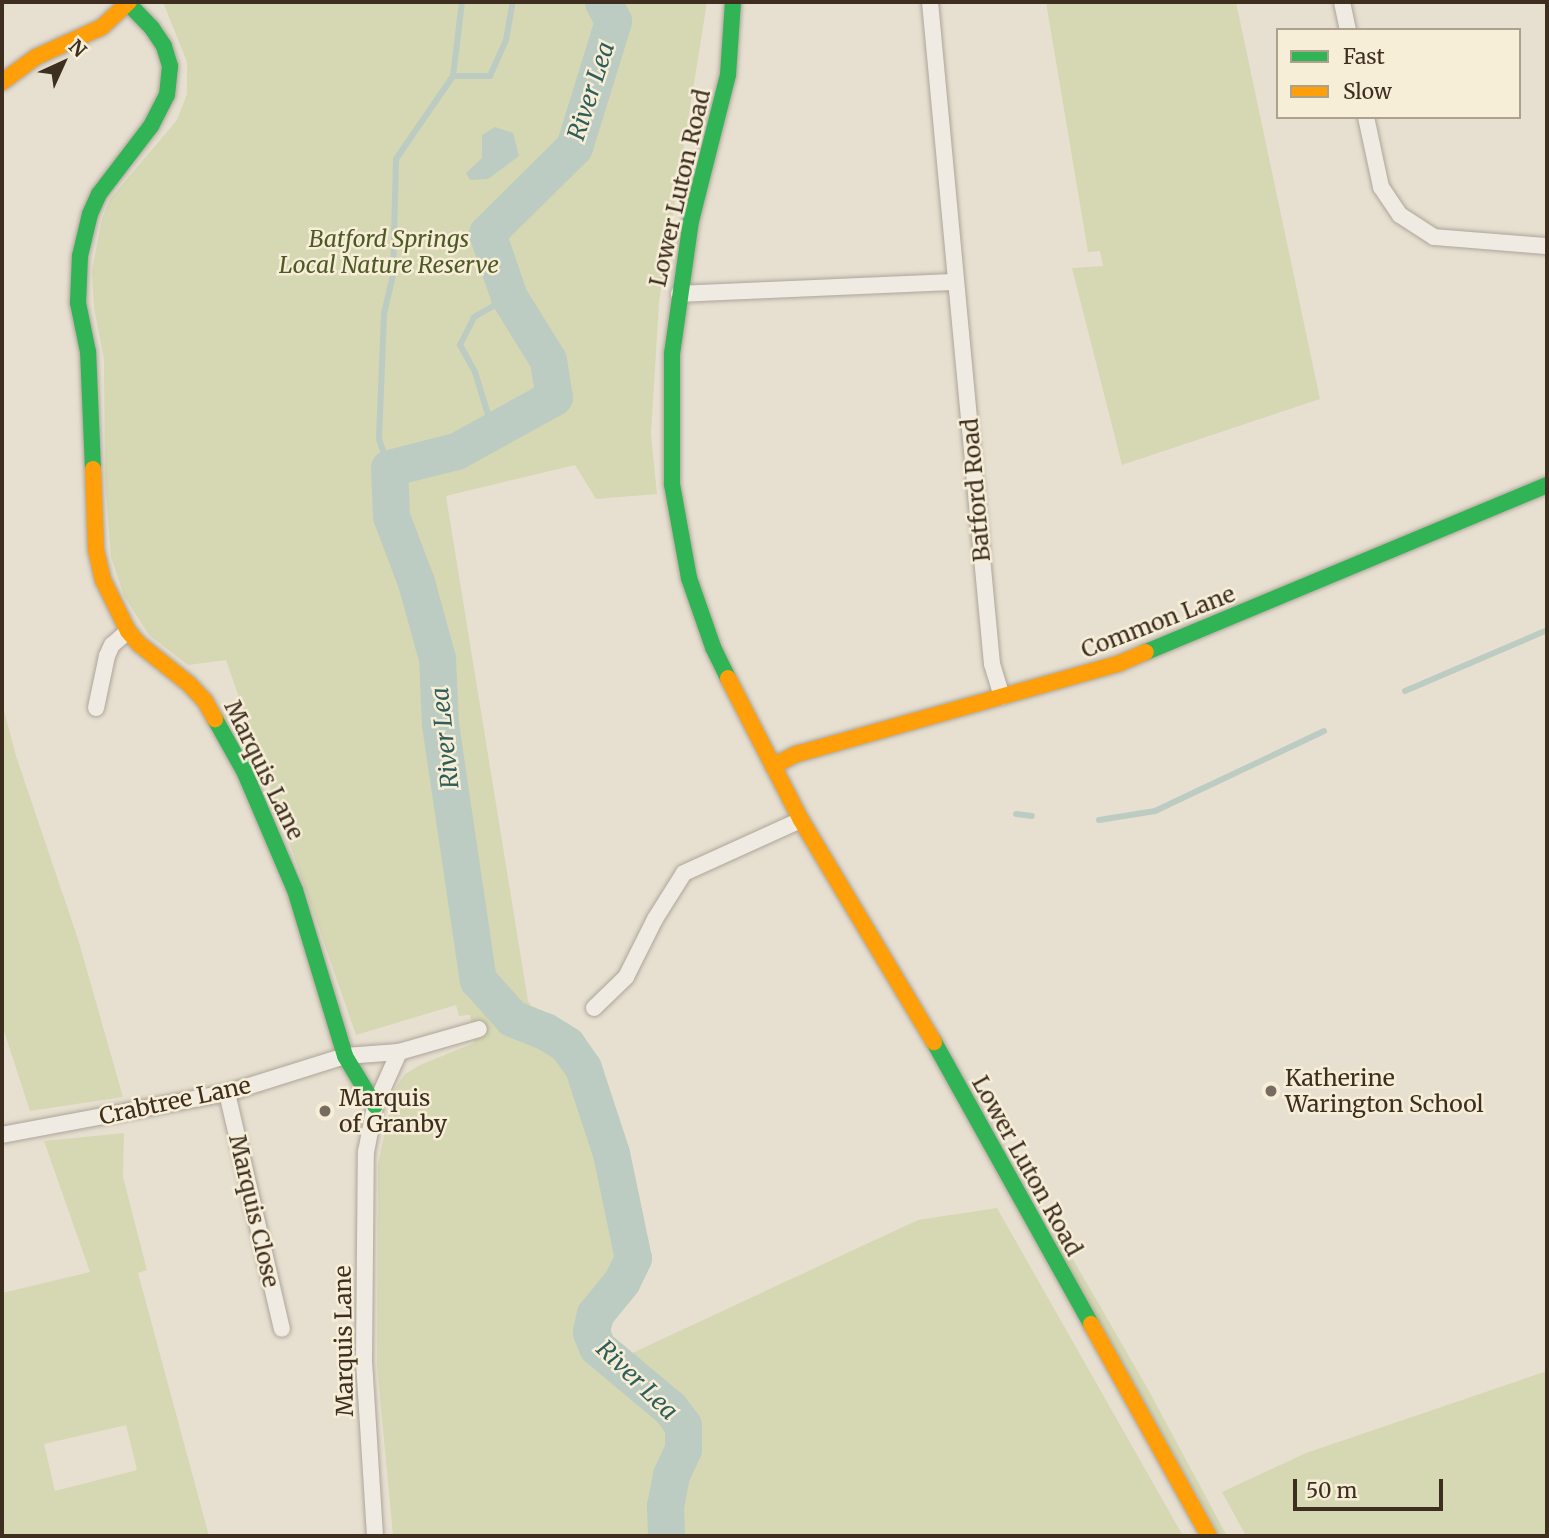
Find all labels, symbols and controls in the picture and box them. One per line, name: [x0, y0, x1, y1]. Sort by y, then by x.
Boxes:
north arrow: [28, 28, 98, 98]
legend: [1276, 28, 1521, 119]
text: N: [64, 34, 92, 62]
water label: River Lea: [562, 38, 620, 144]
text: Fast: [1343, 43, 1385, 70]
text: Slow: [1343, 78, 1392, 105]
street label: Lower Luton Road: [644, 87, 716, 289]
park label: Batford Springs Local Nature Reserve: [279, 225, 499, 279]
street label: Batford Road: [956, 417, 996, 563]
street label: Common Lane: [1077, 580, 1239, 664]
water label: River Lea: [425, 686, 465, 790]
street label: Marquis Lane: [218, 696, 310, 844]
place label: Katherine Warington School: [1285, 1064, 1484, 1118]
street label: Crabtree Lane: [97, 1071, 253, 1131]
street label: Lower Luton Road: [966, 1071, 1088, 1261]
marker: Katherine Warington School: [1263, 1083, 1279, 1099]
place label: Marquis of Granby: [339, 1084, 447, 1138]
marker: Marquis of Granby: [317, 1103, 333, 1119]
street label: Marquis Close: [223, 1132, 285, 1290]
street label: Marquis Lane: [329, 1265, 359, 1417]
water label: River Lea: [590, 1334, 684, 1426]
scale bar: [1297, 1464, 1448, 1508]
text: 50 m: [1306, 1477, 1357, 1504]

